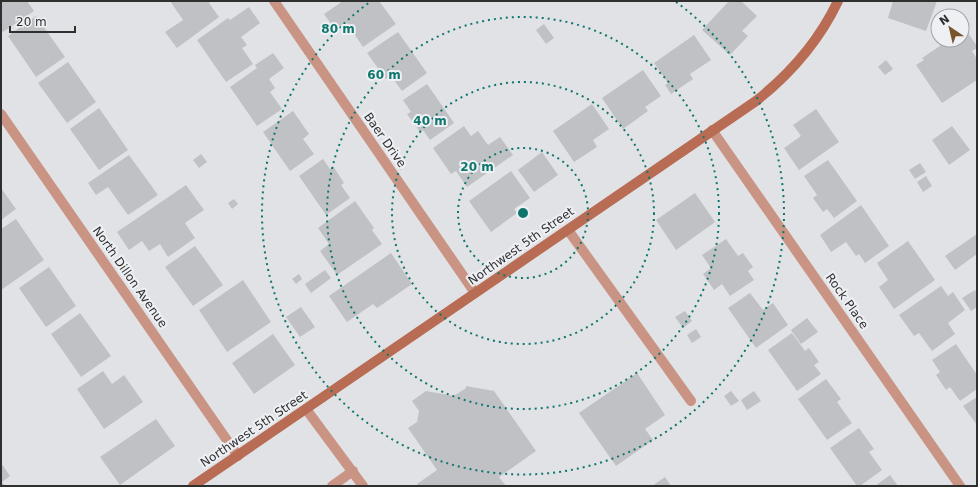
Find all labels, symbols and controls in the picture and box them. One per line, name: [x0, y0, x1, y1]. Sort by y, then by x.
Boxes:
scale bar: [10, 8, 75, 34]
north arrow: [930, 8, 970, 48]
text: N: [937, 12, 952, 28]
text: 20 m: [16, 15, 47, 29]
text: 80 m: [321, 22, 355, 36]
text: 60 m: [367, 68, 401, 82]
street label: Baer Drive: [361, 110, 409, 170]
text: 40 m: [413, 114, 447, 128]
text: 20 m: [460, 160, 494, 174]
street label: Northwest 5th Street: [465, 204, 577, 288]
centre of rings: [516, 206, 530, 220]
street label: North Dillon Avenue: [90, 224, 170, 330]
street label: Rock Place: [823, 271, 871, 331]
street label: Northwest 5th Street: [198, 388, 310, 470]

